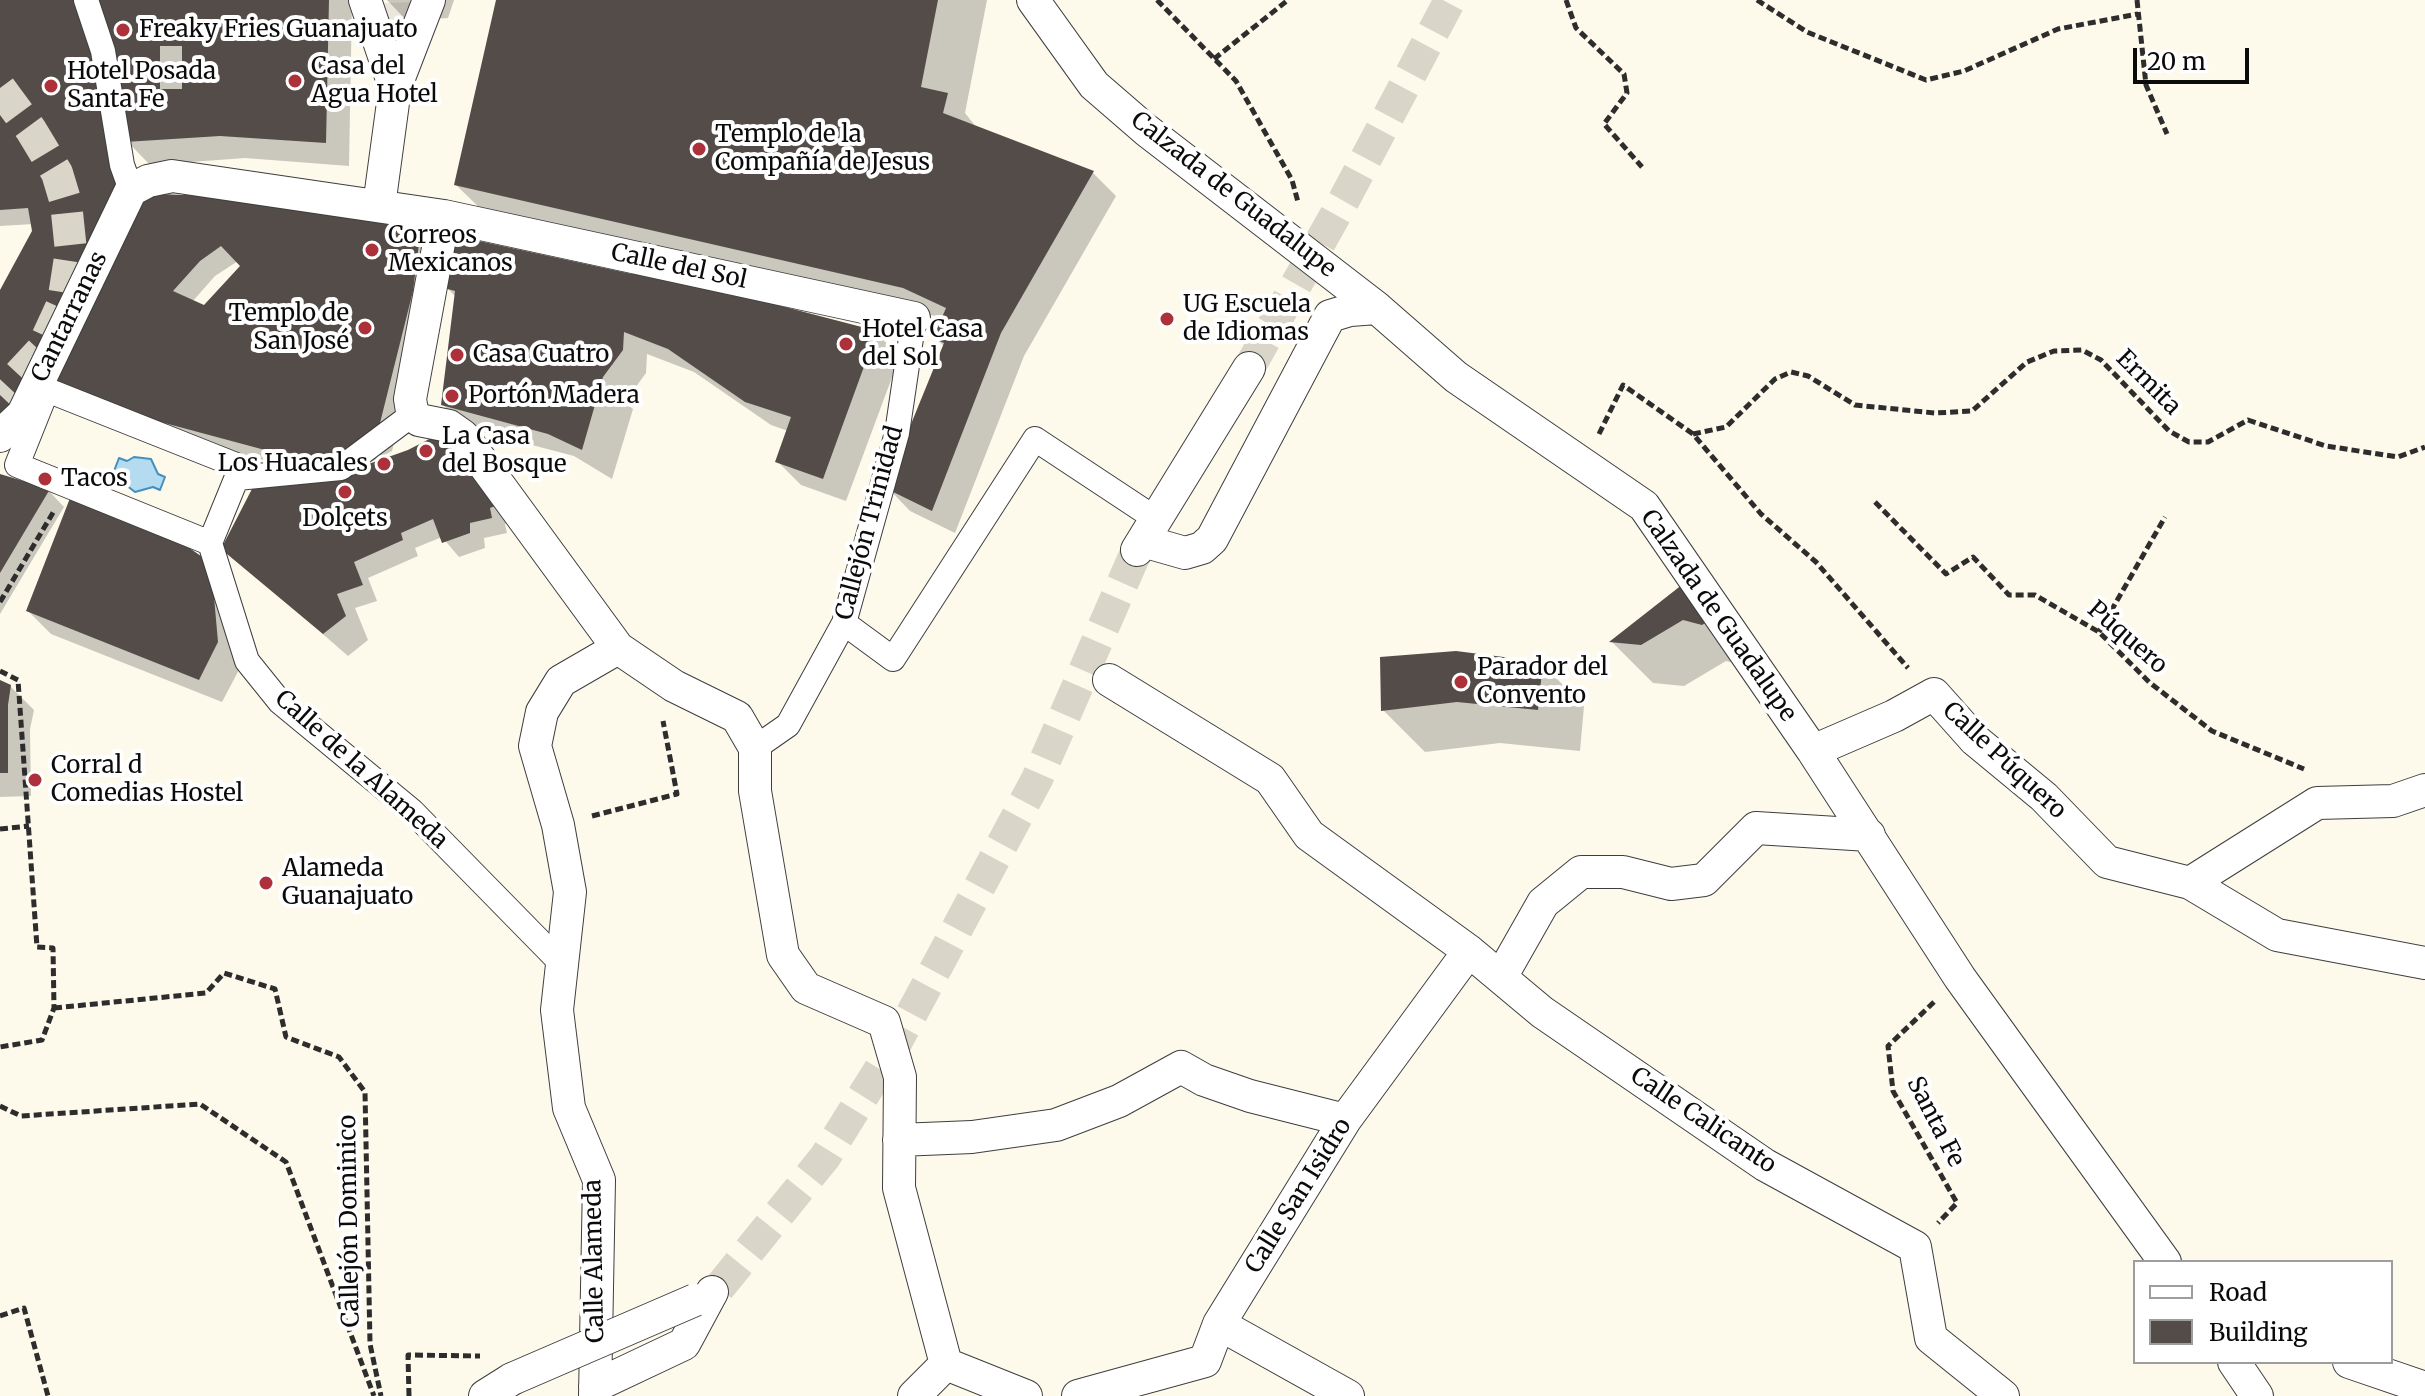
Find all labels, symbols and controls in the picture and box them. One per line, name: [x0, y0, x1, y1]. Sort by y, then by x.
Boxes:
place label: Freaky Fries Guanajuato: [139, 16, 418, 44]
marker: Freaky Fries Guanajuato: [114, 21, 132, 39]
scale bar: [2137, 32, 2253, 82]
text: 20 m: [2147, 46, 2206, 77]
place label: Casa del Agua Hotel: [311, 53, 438, 109]
place label: Hotel Posada Santa Fe: [67, 58, 216, 114]
marker: Casa del Agua Hotel: [286, 72, 304, 90]
marker: Hotel Posada Santa Fe: [42, 77, 60, 95]
street label: Calzada de Guadalupe: [1125, 106, 1341, 284]
place label: Templo de la Compañía de Jesus: [715, 121, 930, 177]
marker: Templo de la Compañía de Jesus: [690, 140, 708, 158]
place label: Correos Mexicanos: [388, 222, 513, 278]
street label: Calle del Sol: [608, 239, 750, 295]
marker: Correos Mexicanos: [363, 241, 381, 259]
street label: Cantarranas: [26, 247, 114, 387]
place label: UG Escuela de Idiomas: [1183, 291, 1311, 347]
place label: Templo de San José: [228, 300, 349, 356]
marker: UG Escuela de Idiomas: [1158, 310, 1176, 328]
place label: Hotel Casa del Sol: [862, 316, 983, 372]
marker: Templo de San José: [356, 319, 374, 337]
marker: Hotel Casa del Sol: [837, 335, 855, 353]
place label: Casa Cuatro: [473, 341, 609, 369]
street label: Ermita: [2110, 345, 2186, 421]
marker: Casa Cuatro: [448, 346, 466, 364]
place label: Portón Madera: [468, 382, 640, 410]
marker: Portón Madera: [443, 387, 461, 405]
place label: La Casa del Bosque: [442, 423, 566, 479]
street label: Callejón Trinidad: [830, 423, 910, 623]
marker: La Casa del Bosque: [417, 442, 435, 460]
place label: Los Huacales: [218, 450, 368, 478]
marker: Los Huacales: [375, 455, 393, 473]
place label: Tacos: [61, 465, 128, 493]
marker: Tacos: [36, 470, 54, 488]
marker: Dolçets: [336, 483, 354, 501]
place label: Dolçets: [302, 505, 388, 533]
street label: Calzada de Guadalupe: [1634, 505, 1802, 727]
street label: Púquero: [2081, 596, 2173, 680]
place label: Parador del Convento: [1477, 654, 1608, 710]
marker: Parador del Convento: [1452, 673, 1470, 691]
street label: Calle de la Alameda: [269, 685, 453, 855]
street label: Calle Púquero: [1936, 697, 2072, 825]
place label: Corral d Comedias Hostel: [51, 752, 243, 808]
marker: Corral d Comedias Hostel: [26, 771, 44, 789]
place label: Alameda Guanajuato: [282, 855, 413, 911]
marker: Alameda Guanajuato: [257, 874, 275, 892]
street label: Calle Calicanto: [1625, 1062, 1781, 1180]
street label: Santa Fe: [1900, 1072, 1970, 1172]
street label: Calle San Isidro: [1240, 1113, 1358, 1279]
street label: Callejón Dominico: [334, 1114, 366, 1328]
street label: Calle Alameda: [579, 1179, 611, 1343]
legend: [2133, 1260, 2393, 1364]
text: Road: [2209, 1277, 2267, 1308]
text: Building: [2209, 1317, 2308, 1348]

